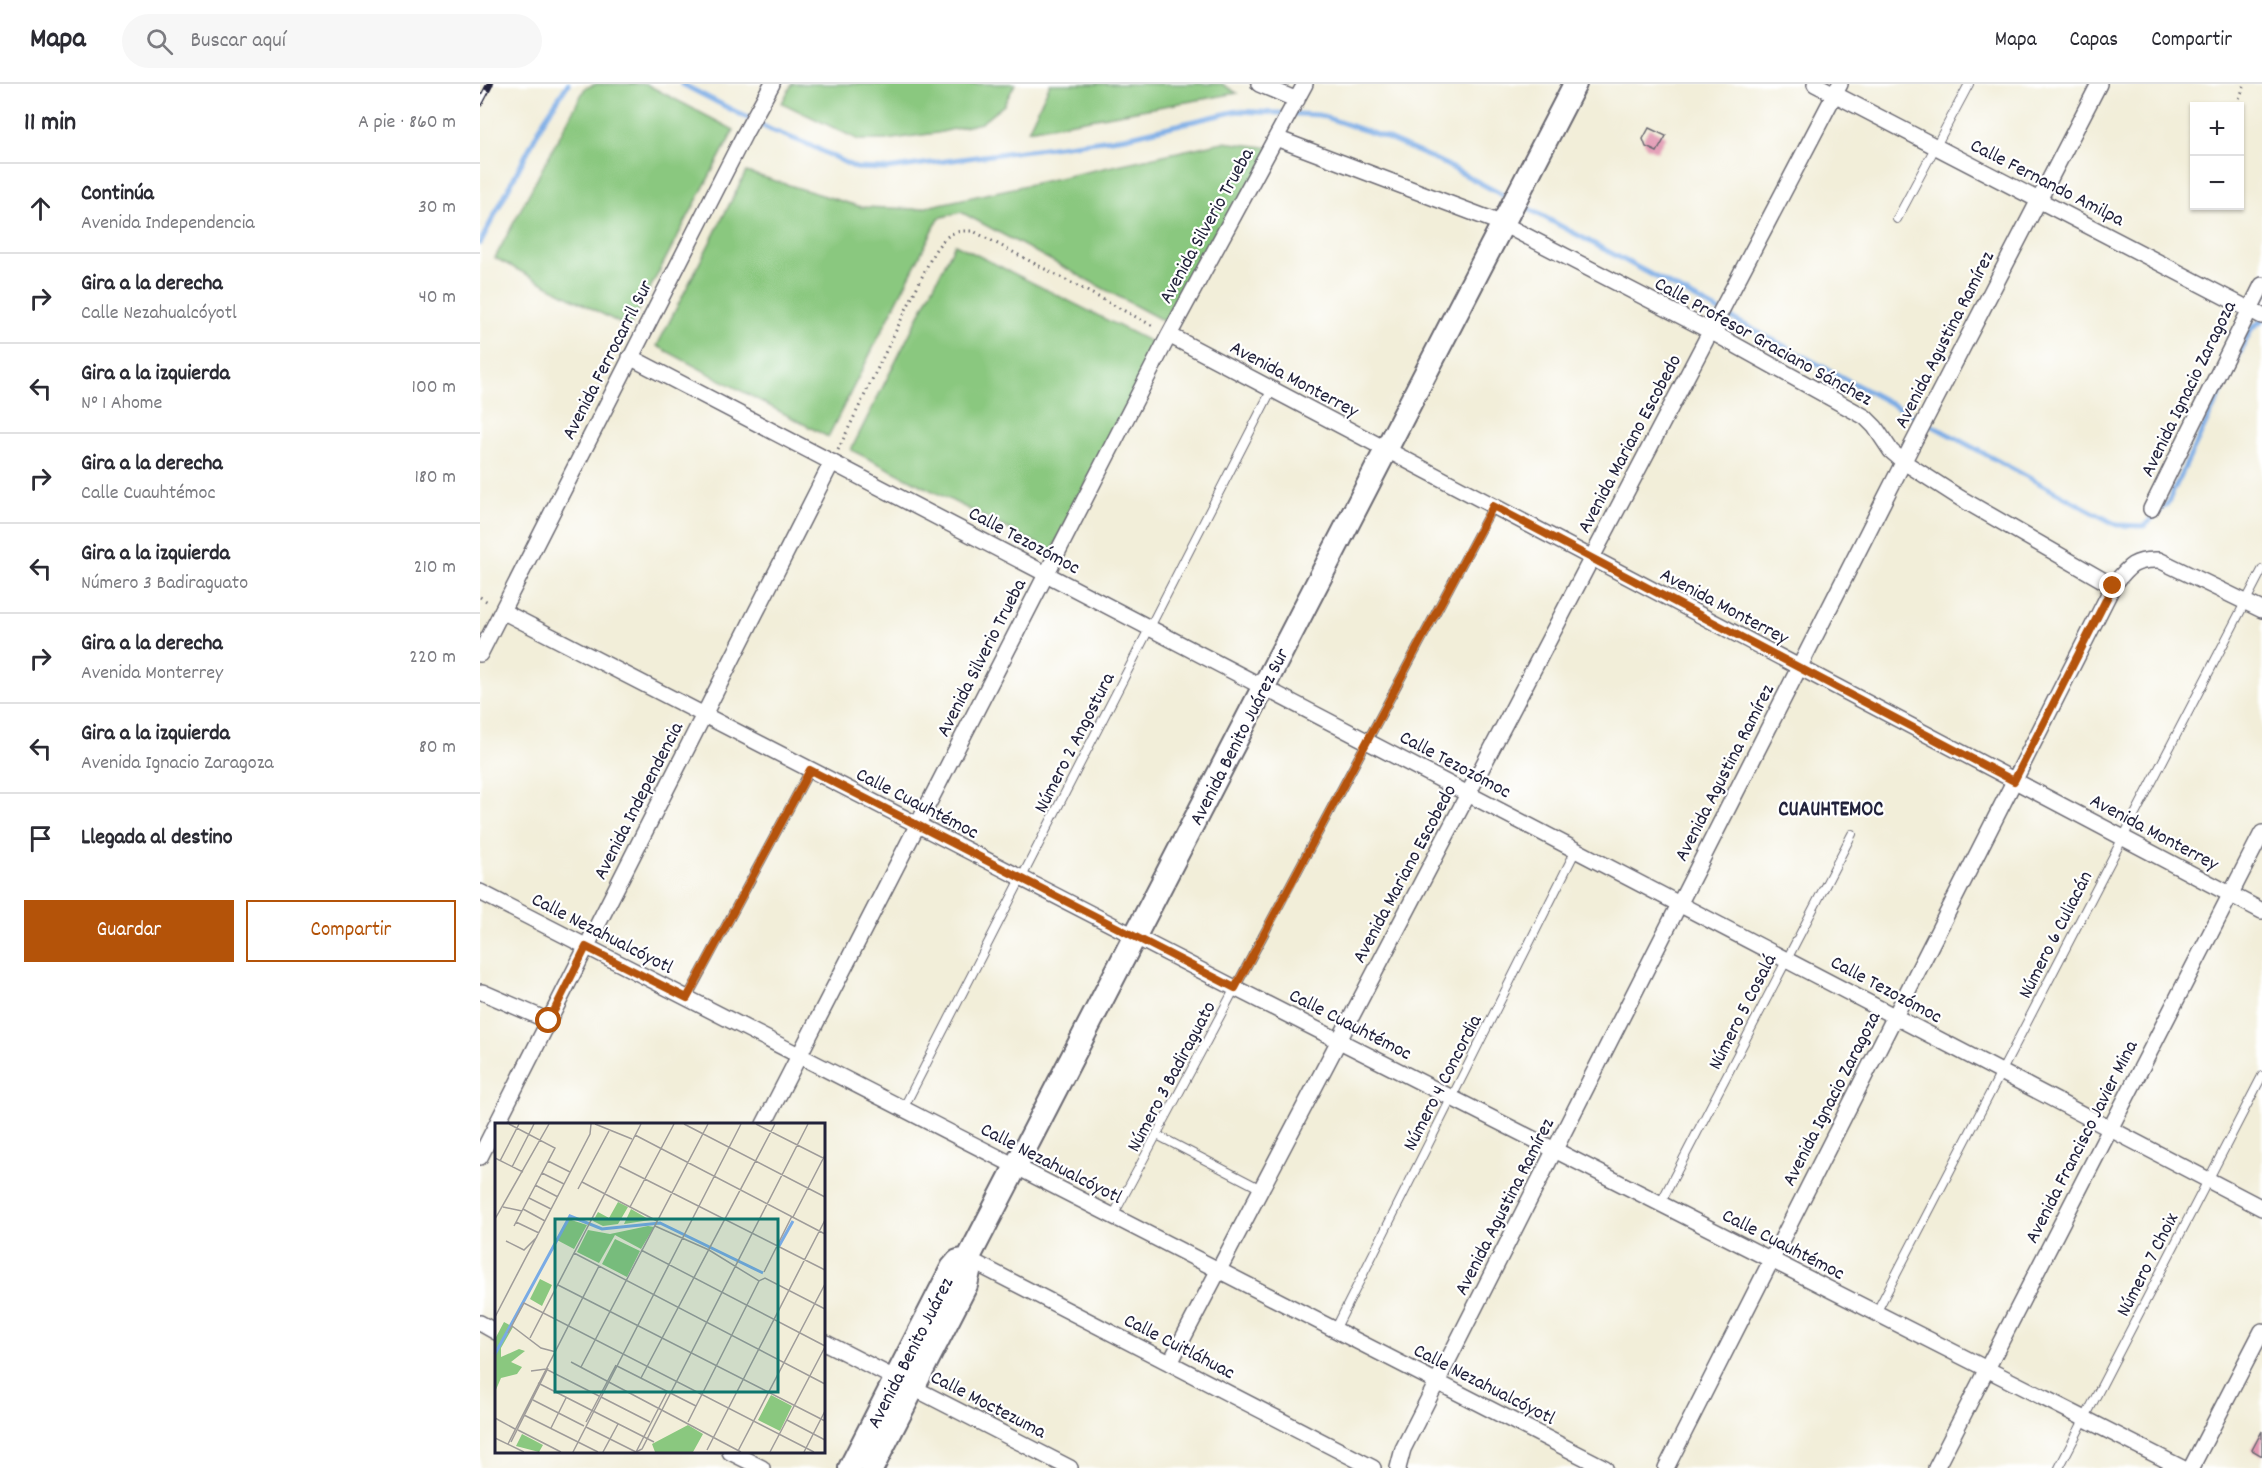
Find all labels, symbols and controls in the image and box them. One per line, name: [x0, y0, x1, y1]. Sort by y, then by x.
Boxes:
search box: [122, 14, 542, 68]
text: Mapa: [30, 21, 86, 61]
icon: search: [143, 25, 176, 58]
text: Buscar aquí: [191, 26, 286, 57]
text: Mapa: [1995, 26, 2037, 56]
text: Capas: [2070, 26, 2118, 56]
text: Compartir: [2151, 26, 2232, 56]
map controls: [2190, 102, 2244, 210]
button: +: [2190, 102, 2244, 156]
text: 11 min: [24, 105, 76, 142]
text: A pie · 860 m: [358, 109, 456, 137]
street label: Calle Fernando Amilpa: [1965, 133, 2129, 235]
street label: Avenida Silverio Trueba: [1153, 143, 1262, 309]
button: −: [2190, 156, 2244, 210]
text: Continúa: [81, 179, 154, 210]
icon: ahead: [24, 192, 57, 225]
text: 30 m: [418, 194, 456, 222]
text: Avenida Independencia: [81, 210, 255, 238]
street label: Avenida Agustina Ramírez: [1889, 247, 2003, 434]
text: Gira a la derecha: [81, 269, 223, 300]
street label: Calle Profesor Graciano Sánchez: [1649, 271, 1877, 414]
street label: Avenida Ferrocarril Sur: [556, 275, 661, 445]
icon: right: [24, 282, 57, 315]
text: 40 m: [418, 284, 456, 312]
street label: Avenida Ignacio Zaragoza: [2135, 296, 2245, 482]
text: Calle Nezahualcóyotl: [81, 300, 237, 328]
street label: Avenida Monterrey: [1224, 335, 1364, 427]
street label: Avenida Mariano Escobedo: [1572, 350, 1690, 539]
text: Gira a la izquierda: [81, 359, 230, 390]
icon: left: [24, 372, 57, 405]
text: 100 m: [412, 374, 456, 402]
text: N° 1 Ahome: [81, 390, 162, 418]
text: Gira a la derecha: [81, 449, 223, 480]
icon: right: [24, 462, 57, 495]
text: 180 m: [414, 464, 456, 492]
text: Calle Cuauhtémoc: [81, 480, 216, 508]
street label: Calle Tezozómoc: [963, 500, 1084, 583]
text: Gira a la izquierda: [81, 539, 230, 570]
icon: left: [24, 552, 57, 585]
text: 210 m: [414, 554, 456, 582]
street label: Avenida Monterrey: [1654, 562, 1794, 654]
text: Número 3 Badiraguato: [81, 570, 248, 598]
route end: [2099, 572, 2125, 598]
street label: Avenida Silverio Trueba: [931, 574, 1035, 742]
text: Gira a la derecha: [81, 629, 223, 660]
icon: right: [24, 642, 57, 675]
street label: Avenida Benito Juárez Sur: [1184, 643, 1298, 831]
text: 220 m: [409, 644, 456, 672]
text: Avenida Monterrey: [81, 660, 223, 688]
street label: Número 2 Angostura: [1028, 668, 1123, 818]
street label: Avenida Agustina Ramírez: [1669, 680, 1783, 867]
street label: Avenida Independencia: [588, 717, 692, 885]
text: Gira a la izquierda: [81, 719, 230, 750]
street label: Calle Tezozómoc: [1394, 724, 1515, 807]
icon: left: [24, 732, 57, 765]
text: 80 m: [419, 734, 456, 762]
text: Avenida Ignacio Zaragoza: [81, 750, 274, 778]
street label: Calle Cuauhtémoc: [850, 762, 983, 848]
street label: Avenida Mariano Escobedo: [1347, 780, 1465, 969]
street label: Avenida Monterrey: [2084, 788, 2224, 880]
district label: CUAUHTEMOC: [1778, 796, 1884, 826]
icon: arrive: [24, 822, 57, 855]
text: Llegada al destino: [81, 823, 233, 854]
street label: Número 6 Culiacán: [2012, 867, 2101, 1004]
street label: Calle Nezahualcóyotl: [526, 887, 678, 983]
button: Guardar: [24, 900, 234, 962]
button: Compartir: [246, 900, 456, 962]
street label: Número 5 Cosalá: [1702, 949, 1785, 1075]
street label: Calle Tezozómoc: [1825, 949, 1946, 1032]
street label: Calle Cuauhtémoc: [1283, 983, 1416, 1069]
street label: Número 3 Badiraguato: [1121, 997, 1224, 1158]
route start: [535, 1007, 561, 1033]
street label: Avenida Ignacio Zaragoza: [1776, 1007, 1889, 1192]
street label: Número 4 Concordia: [1397, 1010, 1490, 1156]
street label: Avenida Francisco Javier Mina: [2019, 1036, 2146, 1249]
street label: Avenida Agustina Ramírez: [1449, 1114, 1563, 1301]
street label: Calle Nezahualcóyotl: [975, 1117, 1127, 1213]
inset map: [495, 1123, 825, 1453]
street label: Calle Cuauhtémoc: [1716, 1203, 1849, 1289]
street label: Número 7 Choix: [2111, 1208, 2187, 1322]
street label: Avenida Benito Juárez: [862, 1273, 962, 1434]
street label: Calle Cuitláhuac: [1118, 1308, 1239, 1388]
street label: Calle Nezahualcóyotl: [1408, 1338, 1560, 1434]
street label: Calle Moctezuma: [925, 1365, 1051, 1447]

